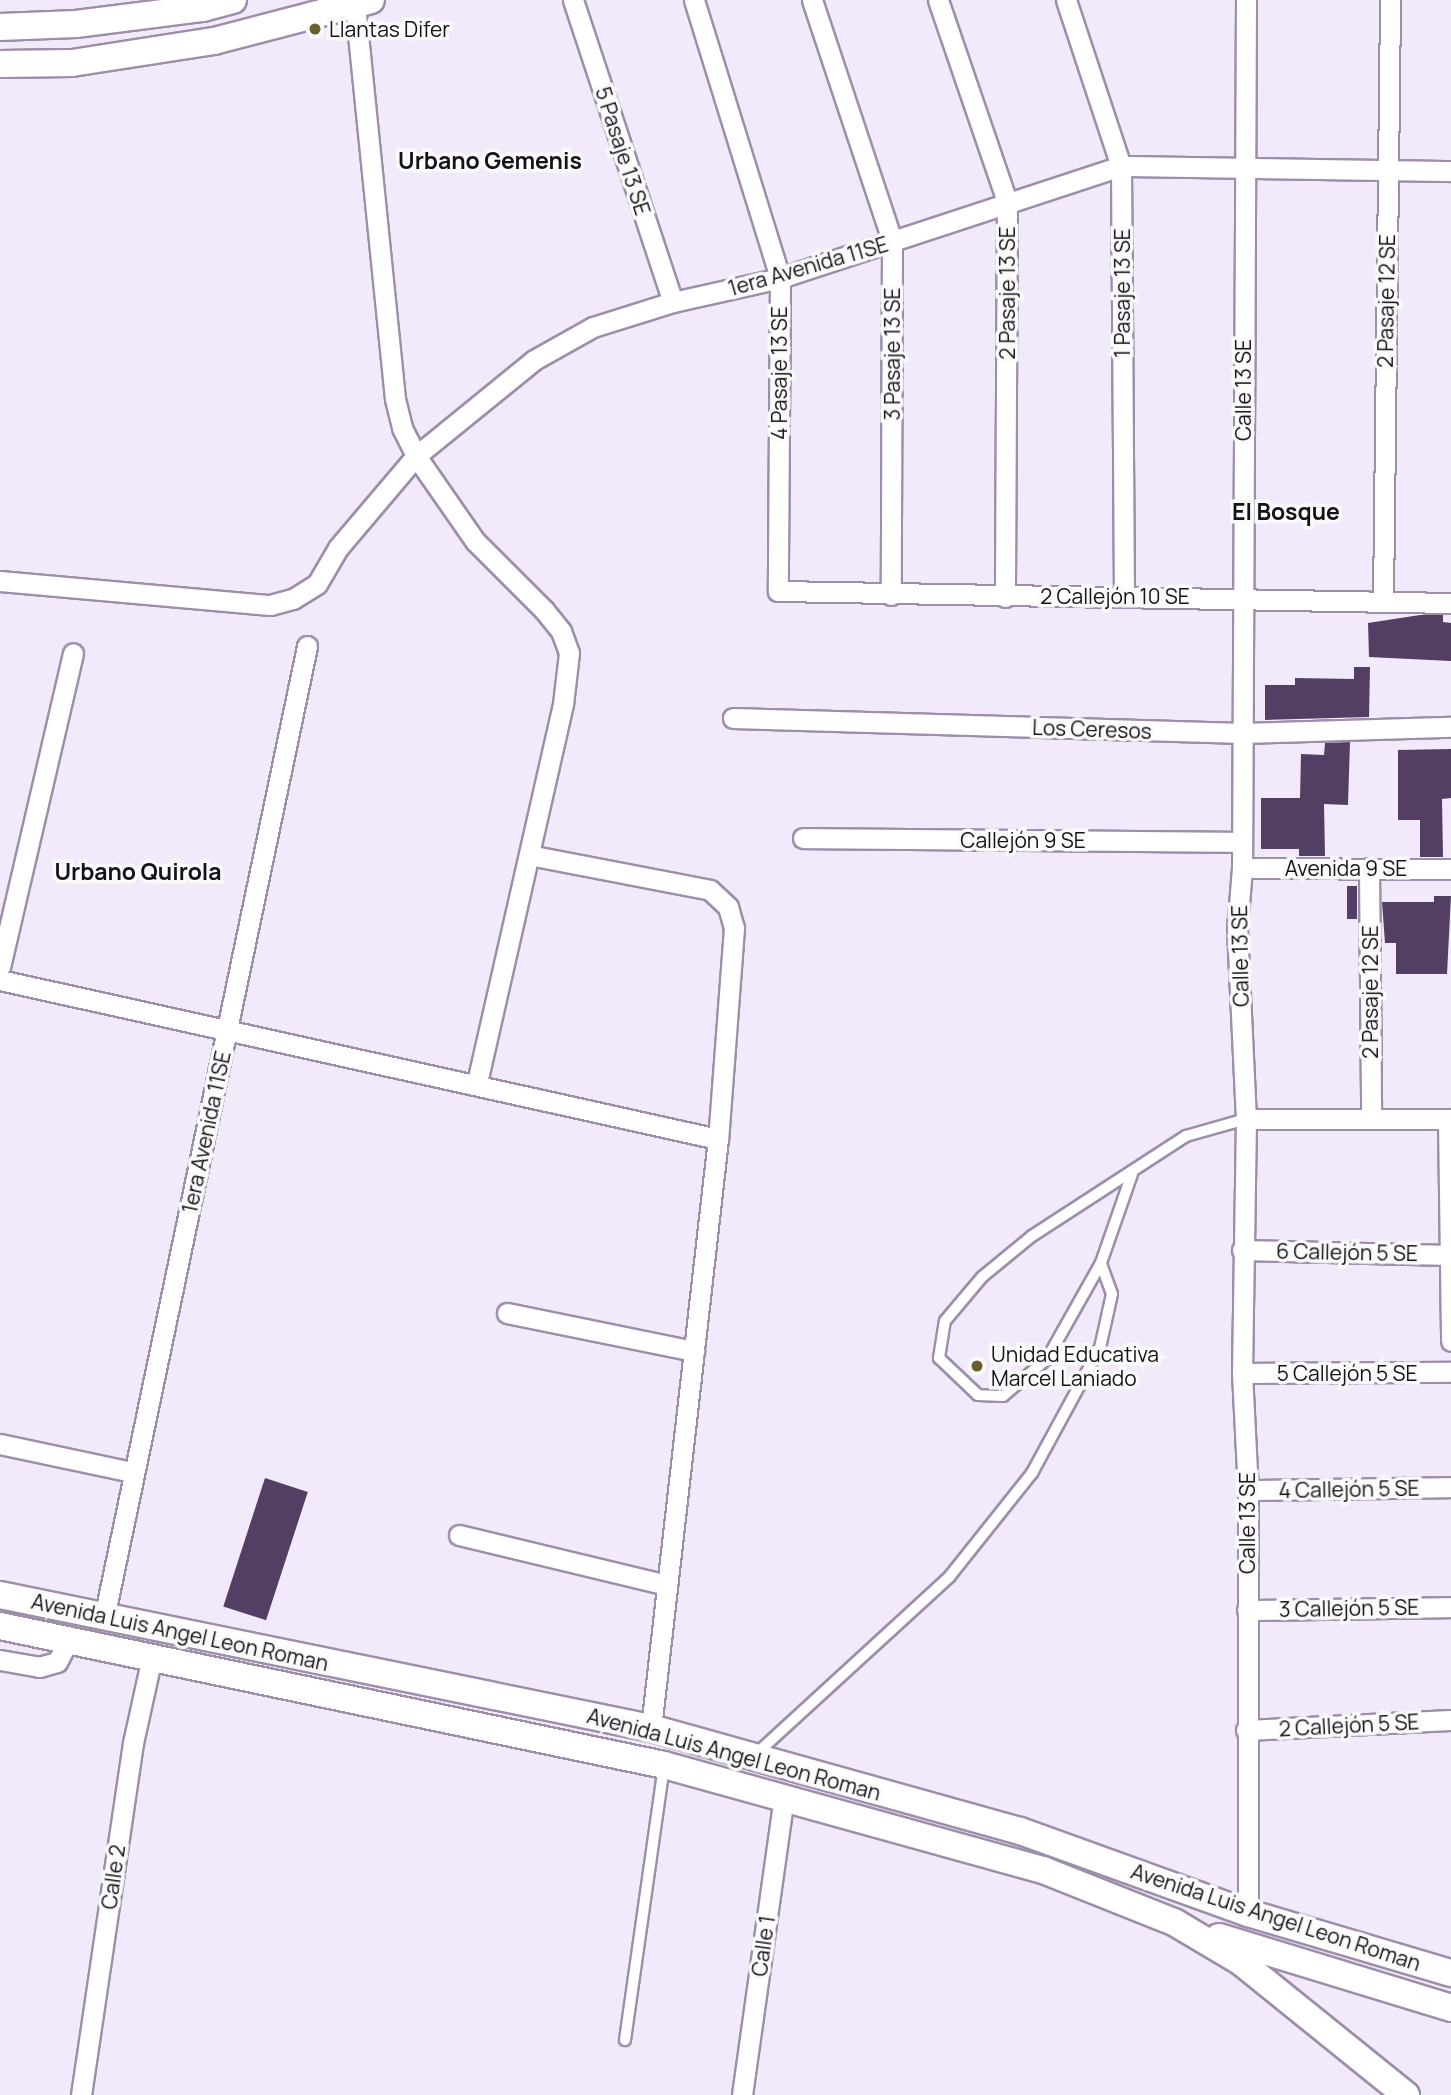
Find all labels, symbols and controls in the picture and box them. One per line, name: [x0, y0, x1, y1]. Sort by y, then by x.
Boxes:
place label: Llantas Difer: [329, 16, 450, 42]
marker: Llantas Difer: [307, 21, 323, 37]
street label: 5 Pasaje 13 SE: [590, 84, 656, 218]
district label: Urbano Gemenis: [398, 146, 582, 174]
street label: 2 Pasaje 13 SE: [994, 226, 1020, 360]
street label: 1 Pasaje 13 SE: [1109, 228, 1135, 358]
street label: 1era Avenida 11SE: [725, 231, 891, 301]
street label: 2 Pasaje 12 SE: [1372, 234, 1400, 368]
street label: 3 Pasaje 13 SE: [879, 287, 905, 421]
street label: 4 Pasaje 13 SE: [766, 306, 792, 440]
street label: Calle 13 SE: [1230, 339, 1256, 441]
district label: El Bosque: [1232, 497, 1340, 525]
street label: 2 Callejón 10 SE: [1040, 583, 1190, 609]
street label: Los Ceresos: [1032, 714, 1152, 744]
street label: Callejón 9 SE: [960, 827, 1086, 853]
street label: Avenida 9 SE: [1285, 855, 1407, 881]
district label: Urbano Quirola: [54, 857, 222, 885]
street label: Calle 13 SE: [1227, 905, 1253, 1007]
street label: 2 Pasaje 12 SE: [1357, 925, 1383, 1059]
street label: 1era Avenida 11SE: [177, 1049, 235, 1215]
street label: 6 Callejón 5 SE: [1276, 1238, 1418, 1266]
place label: Unidad Educativa Marcel Laniado: [991, 1341, 1159, 1391]
marker: Unidad Educativa Marcel Laniado: [969, 1358, 985, 1374]
street label: 5 Callejón 5 SE: [1277, 1360, 1417, 1386]
street label: Calle 13 SE: [1234, 1472, 1260, 1574]
street label: 4 Callejón 5 SE: [1278, 1475, 1420, 1503]
street label: Avenida Luis Angel Leon Roman: [29, 1588, 331, 1676]
street label: 3 Callejón 5 SE: [1279, 1594, 1419, 1622]
street label: Avenida Luis Angel Leon Roman: [584, 1703, 884, 1805]
street label: 2 Callejón 5 SE: [1278, 1709, 1420, 1741]
street label: Calle 2: [96, 1843, 130, 1911]
street label: Avenida Luis Angel Leon Roman: [1128, 1858, 1424, 1976]
street label: Calle 1: [746, 1914, 780, 1978]

